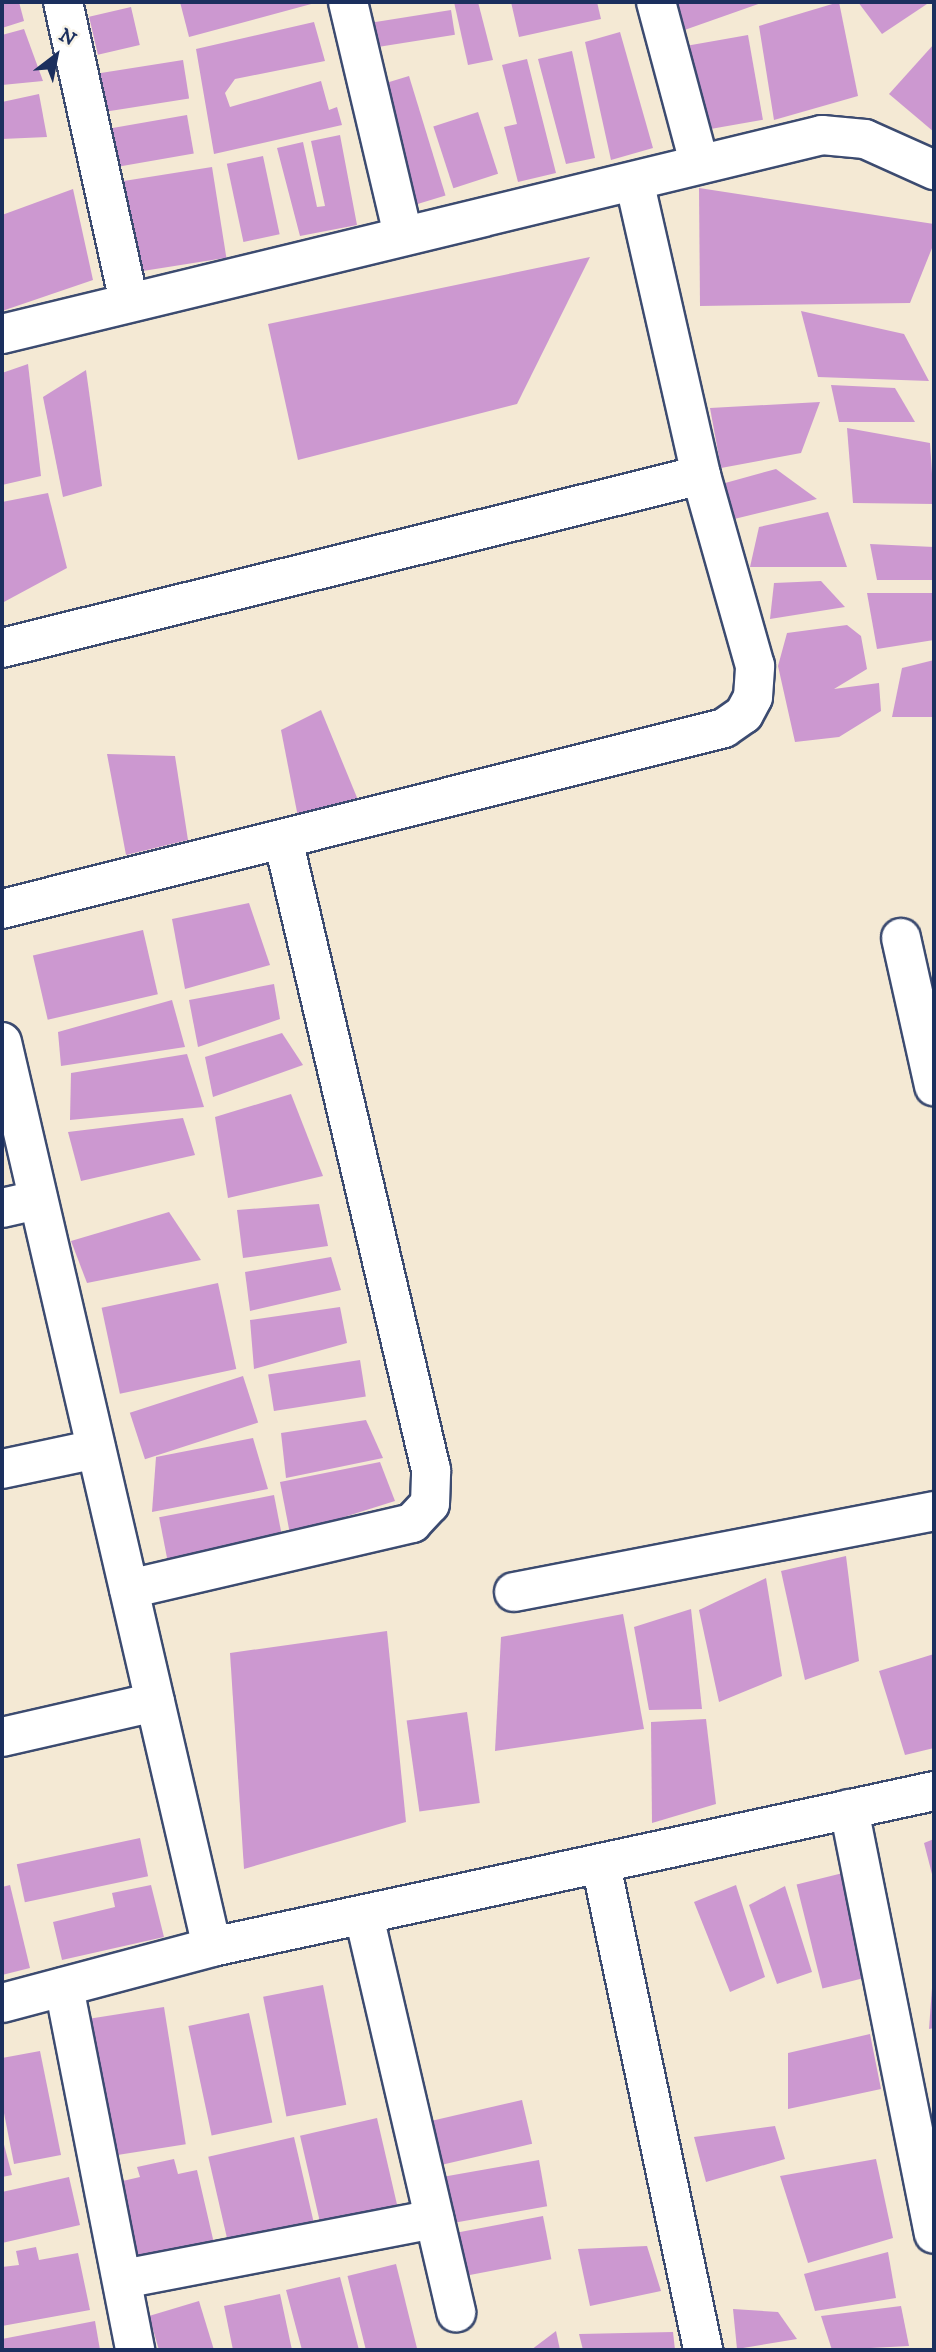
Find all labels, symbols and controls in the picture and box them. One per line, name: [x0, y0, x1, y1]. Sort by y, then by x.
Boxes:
north arrow: [21, 21, 91, 91]
text: N: [55, 24, 80, 52]

